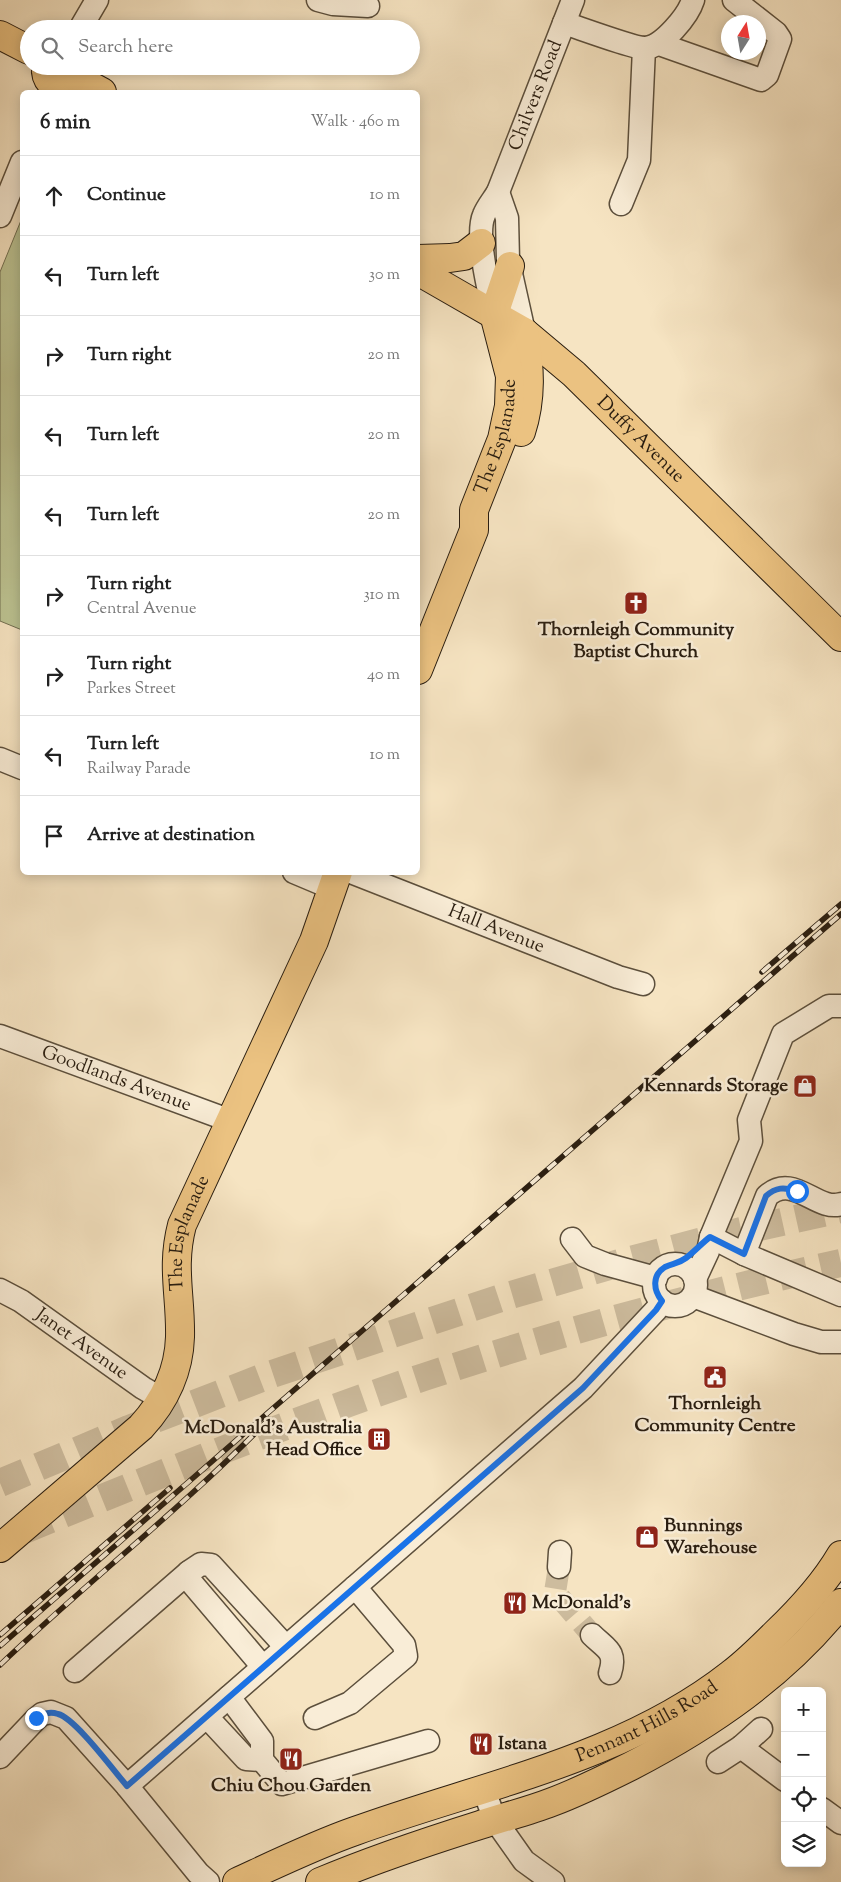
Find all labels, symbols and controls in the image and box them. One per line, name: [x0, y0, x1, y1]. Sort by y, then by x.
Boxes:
north arrow: [721, 15, 766, 60]
search box: [20, 20, 420, 75]
icon: search: [38, 34, 66, 62]
text: Search here: [78, 34, 173, 61]
street label: Chilvers Road: [502, 36, 570, 155]
text: 6 min: [40, 108, 91, 138]
text: Walk · 460 m: [311, 111, 400, 134]
icon: ahead: [40, 182, 68, 210]
text: Continue: [87, 182, 166, 209]
text: 10 m: [370, 184, 400, 207]
icon: left: [40, 262, 68, 290]
text: Turn left: [87, 262, 159, 289]
text: 30 m: [369, 264, 400, 287]
icon: right: [40, 342, 68, 370]
text: Turn right: [87, 342, 171, 369]
text: 20 m: [367, 344, 400, 367]
street label: The Esplanade: [468, 378, 523, 499]
street label: Duffy Avenue: [590, 390, 691, 489]
icon: left: [40, 422, 68, 450]
text: Turn left: [87, 422, 159, 449]
text: 20 m: [367, 424, 400, 447]
icon: left: [40, 502, 68, 530]
text: Turn left: [87, 502, 159, 529]
text: 20 m: [367, 504, 400, 527]
text: Turn right: [87, 571, 171, 598]
icon: right: [40, 582, 68, 610]
text: 310 m: [363, 584, 400, 607]
church icon: Thornleigh Community Baptist Church: [623, 590, 649, 616]
text: Central Avenue: [87, 598, 196, 621]
place label: Thornleigh Community Baptist Church: [538, 617, 735, 666]
text: Turn right: [87, 651, 171, 678]
icon: right: [40, 662, 68, 690]
text: 40 m: [367, 664, 400, 687]
text: Parkes Street: [87, 678, 176, 701]
text: Turn left: [87, 731, 159, 758]
icon: left: [40, 742, 68, 770]
text: 10 m: [370, 744, 400, 767]
text: Railway Parade: [87, 758, 191, 781]
icon: arrive: [40, 822, 68, 850]
text: Arrive at destination: [87, 822, 255, 849]
street label: Hall Avenue: [444, 898, 549, 960]
street label: Goodlands Avenue: [38, 1039, 195, 1119]
place label: Kennards Storage: [644, 1073, 788, 1100]
shop icon: Kennards Storage: [792, 1073, 818, 1099]
street label: The Esplanade: [163, 1171, 217, 1292]
route start: [786, 1180, 809, 1203]
street label: Janet Avenue: [29, 1301, 133, 1387]
public building icon: Thornleigh Community Centre: [702, 1364, 728, 1390]
place label: Thornleigh Community Centre: [634, 1391, 796, 1440]
place label: McDonald's Australia Head Office: [184, 1415, 362, 1464]
building icon: McDonald's Australia Head Office: [366, 1426, 392, 1452]
place label: Bunnings Warehouse: [664, 1513, 757, 1562]
shop icon: Bunnings Warehouse: [634, 1524, 660, 1550]
restaurant icon: McDonald's: [502, 1590, 528, 1616]
place label: McDonald's: [532, 1590, 631, 1617]
street label: Pennant Hills Road: [572, 1674, 724, 1770]
map controls: [781, 1687, 826, 1867]
button: +: [781, 1687, 826, 1732]
route end: [25, 1707, 48, 1730]
restaurant icon: Istana: [468, 1731, 494, 1757]
place label: Istana: [498, 1731, 547, 1758]
button: −: [781, 1732, 826, 1777]
restaurant icon: Chiu Chou Garden: [278, 1746, 304, 1772]
place label: Chiu Chou Garden: [211, 1773, 372, 1800]
button: locate: [781, 1777, 826, 1822]
button: layers: [781, 1822, 826, 1867]

